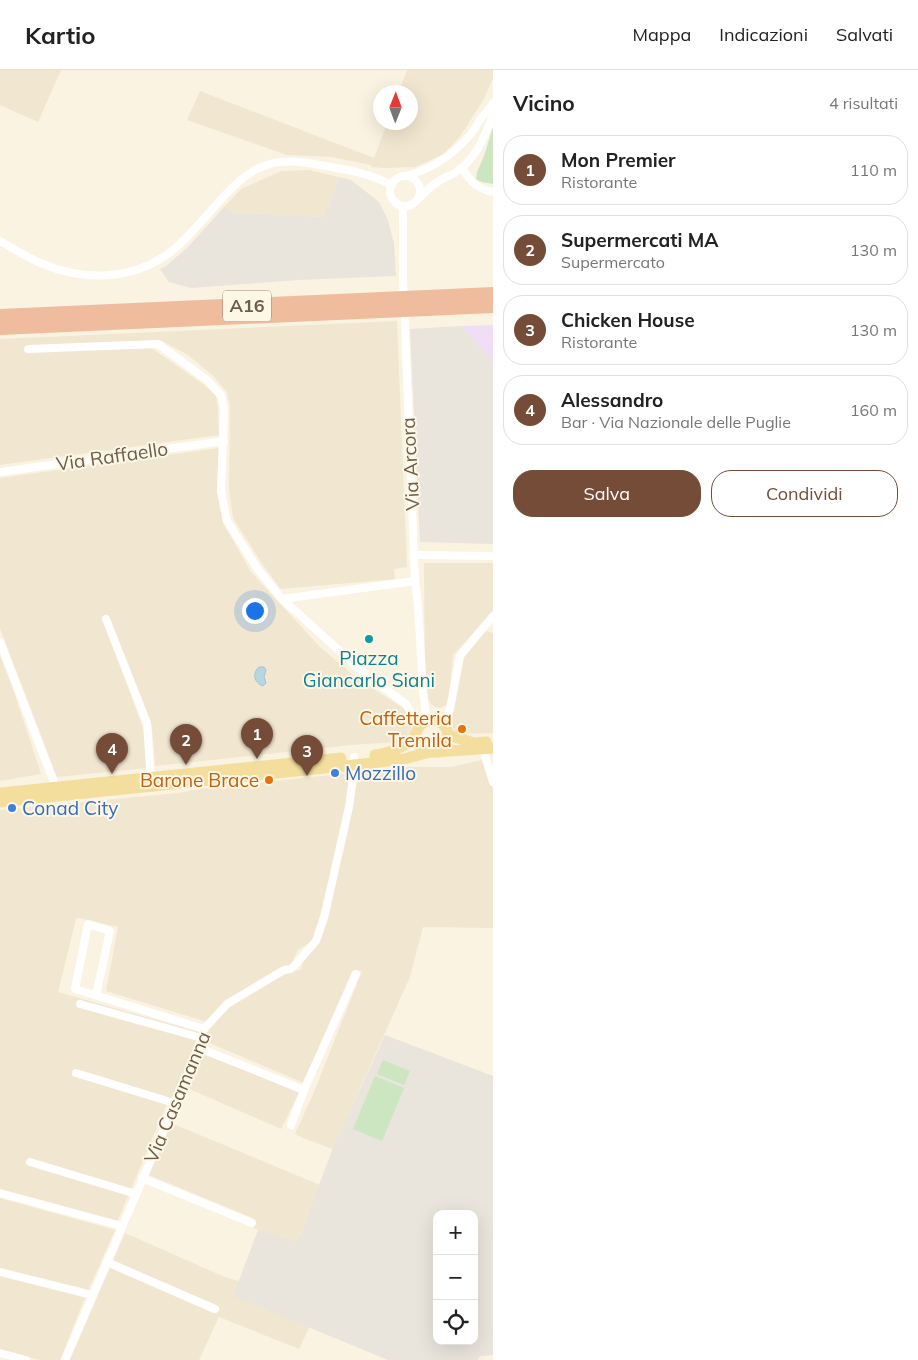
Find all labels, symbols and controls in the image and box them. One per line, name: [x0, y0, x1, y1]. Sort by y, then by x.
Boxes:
text: Kartio: [25, 20, 96, 50]
text: Mappa: [633, 23, 691, 46]
text: Indicazioni: [719, 23, 808, 46]
text: Salvati: [836, 23, 893, 46]
north arrow: [373, 85, 418, 130]
text: Vicino: [513, 90, 575, 116]
text: 4 risultati: [829, 93, 898, 113]
text: Mon Premier: [561, 148, 676, 172]
text: 1: [525, 160, 535, 180]
text: 110 m: [850, 160, 897, 180]
text: Ristorante: [561, 172, 637, 192]
text: Supermercati MA: [561, 228, 719, 252]
text: 2: [525, 240, 535, 260]
text: 130 m: [850, 240, 897, 260]
text: Supermercato: [561, 252, 665, 272]
road number: A16: [223, 290, 271, 322]
text: Chicken House: [561, 308, 695, 332]
text: 3: [525, 320, 535, 340]
text: 130 m: [850, 320, 897, 340]
text: Ristorante: [561, 332, 637, 352]
text: Alessandro: [561, 388, 663, 412]
text: 4: [525, 400, 535, 420]
text: 160 m: [850, 400, 897, 420]
text: Bar · Via Nazionale delle Puglie: [561, 412, 791, 432]
street label: Via Arcora: [396, 417, 424, 511]
street label: Via Raffaello: [55, 436, 169, 476]
button: Salva: [513, 470, 701, 517]
button: Condividi: [711, 470, 898, 517]
your location: [242, 598, 268, 624]
marker: Piazza Giancarlo Siani: [363, 633, 375, 645]
place label: Piazza Giancarlo Siani: [303, 646, 435, 692]
place label: Caffetteria Tremila: [359, 706, 452, 752]
pin: 1: [241, 718, 273, 759]
marker: Caffetteria Tremila: [456, 723, 468, 735]
pin: 2: [170, 724, 202, 765]
pin: 4: [96, 733, 128, 774]
pin: 3: [291, 735, 323, 776]
place label: Mozzillo: [345, 761, 416, 785]
marker: Mozzillo: [329, 767, 341, 779]
place label: Barone Brace: [140, 768, 259, 792]
marker: Barone Brace: [263, 774, 275, 786]
place label: Conad City: [22, 796, 118, 820]
marker: Conad City: [6, 802, 18, 814]
street label: Via Casamanna: [138, 1028, 216, 1166]
map controls: [433, 1210, 478, 1345]
button: +: [433, 1210, 478, 1255]
button: −: [433, 1255, 478, 1300]
button: locate: [433, 1300, 478, 1345]

